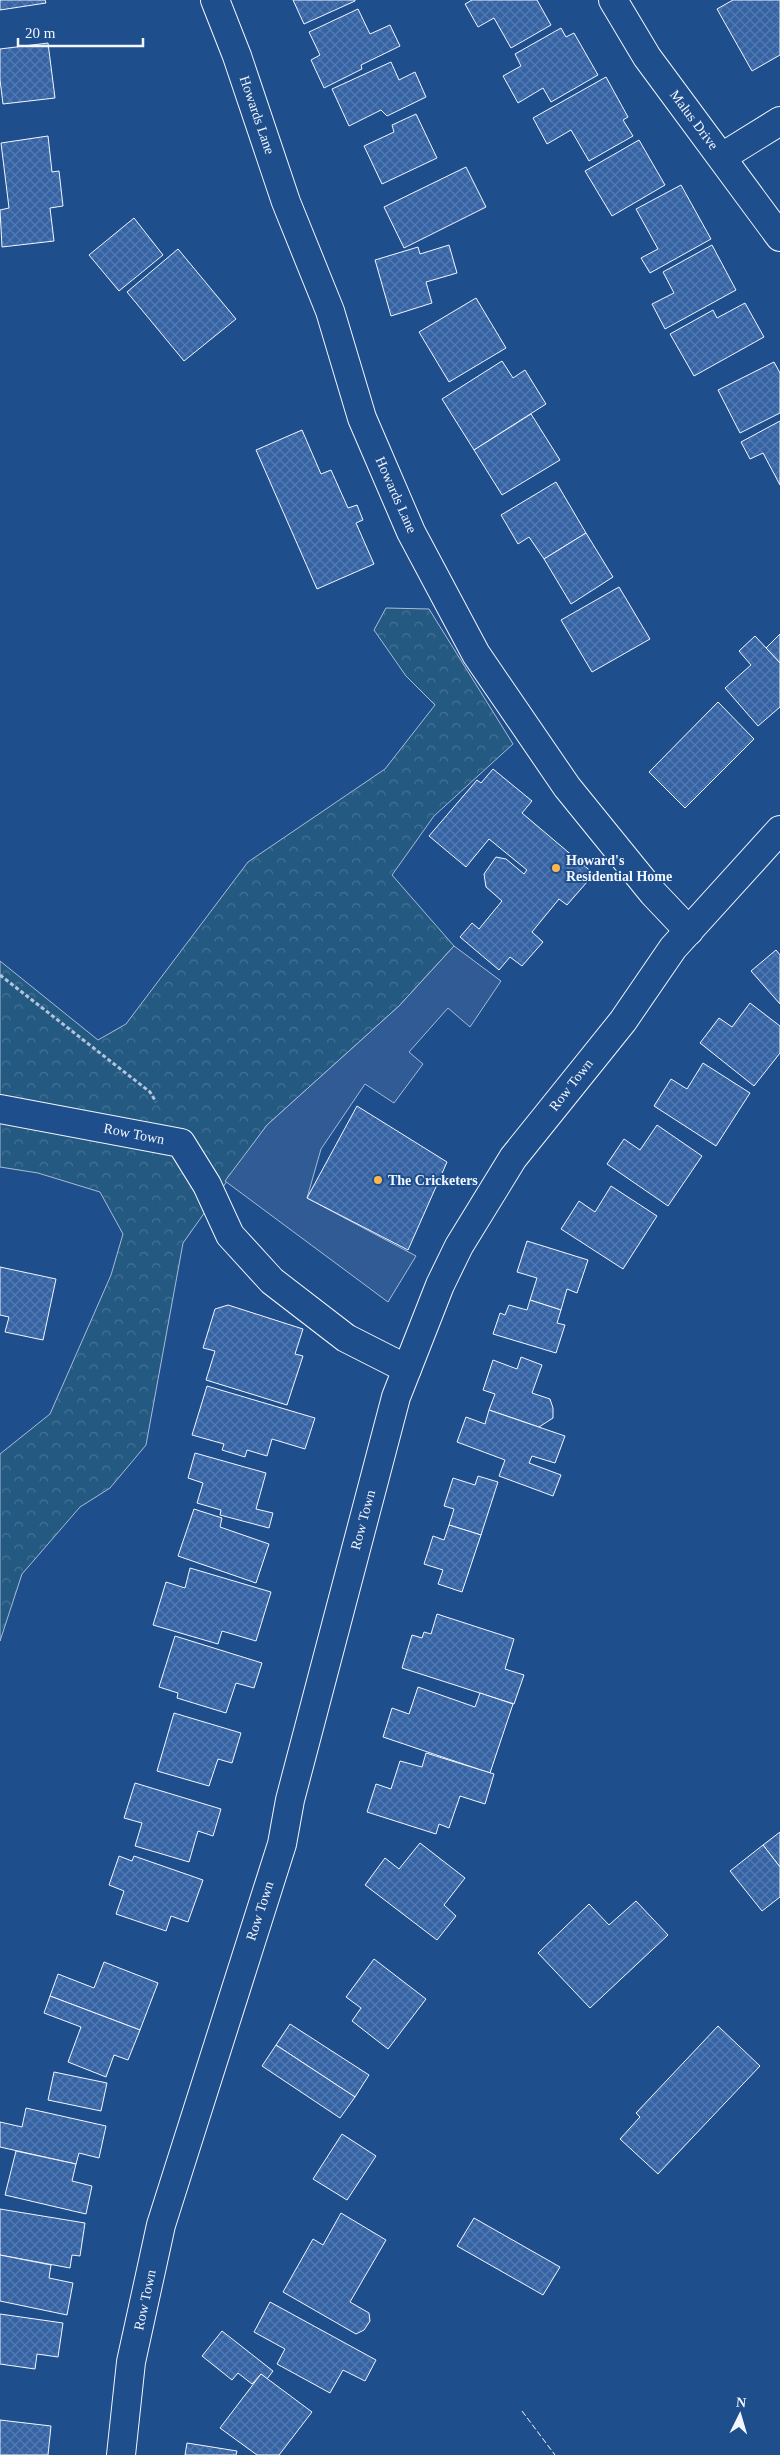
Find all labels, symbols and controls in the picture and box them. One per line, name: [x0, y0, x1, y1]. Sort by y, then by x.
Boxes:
scale bar: [18, 15, 142, 47]
text: 20 m: [25, 25, 56, 41]
street label: Howards Lane: [237, 74, 277, 156]
street label: Malus Drive: [667, 87, 721, 153]
street label: Howards Lane: [372, 454, 420, 536]
place label: Howard's Residential Home: [566, 853, 672, 884]
marker: Howard's Residential Home: [550, 862, 562, 874]
street label: Row Town: [546, 1056, 596, 1114]
street label: Row Town: [102, 1121, 166, 1147]
place label: The Cricketers: [388, 1173, 478, 1188]
marker: The Cricketers: [372, 1174, 384, 1186]
street label: Row Town: [348, 1488, 378, 1552]
street label: Row Town: [243, 1879, 277, 1943]
street label: Row Town: [131, 2268, 159, 2332]
north arrow: [715, 2390, 765, 2440]
text: N: [735, 2395, 747, 2410]

